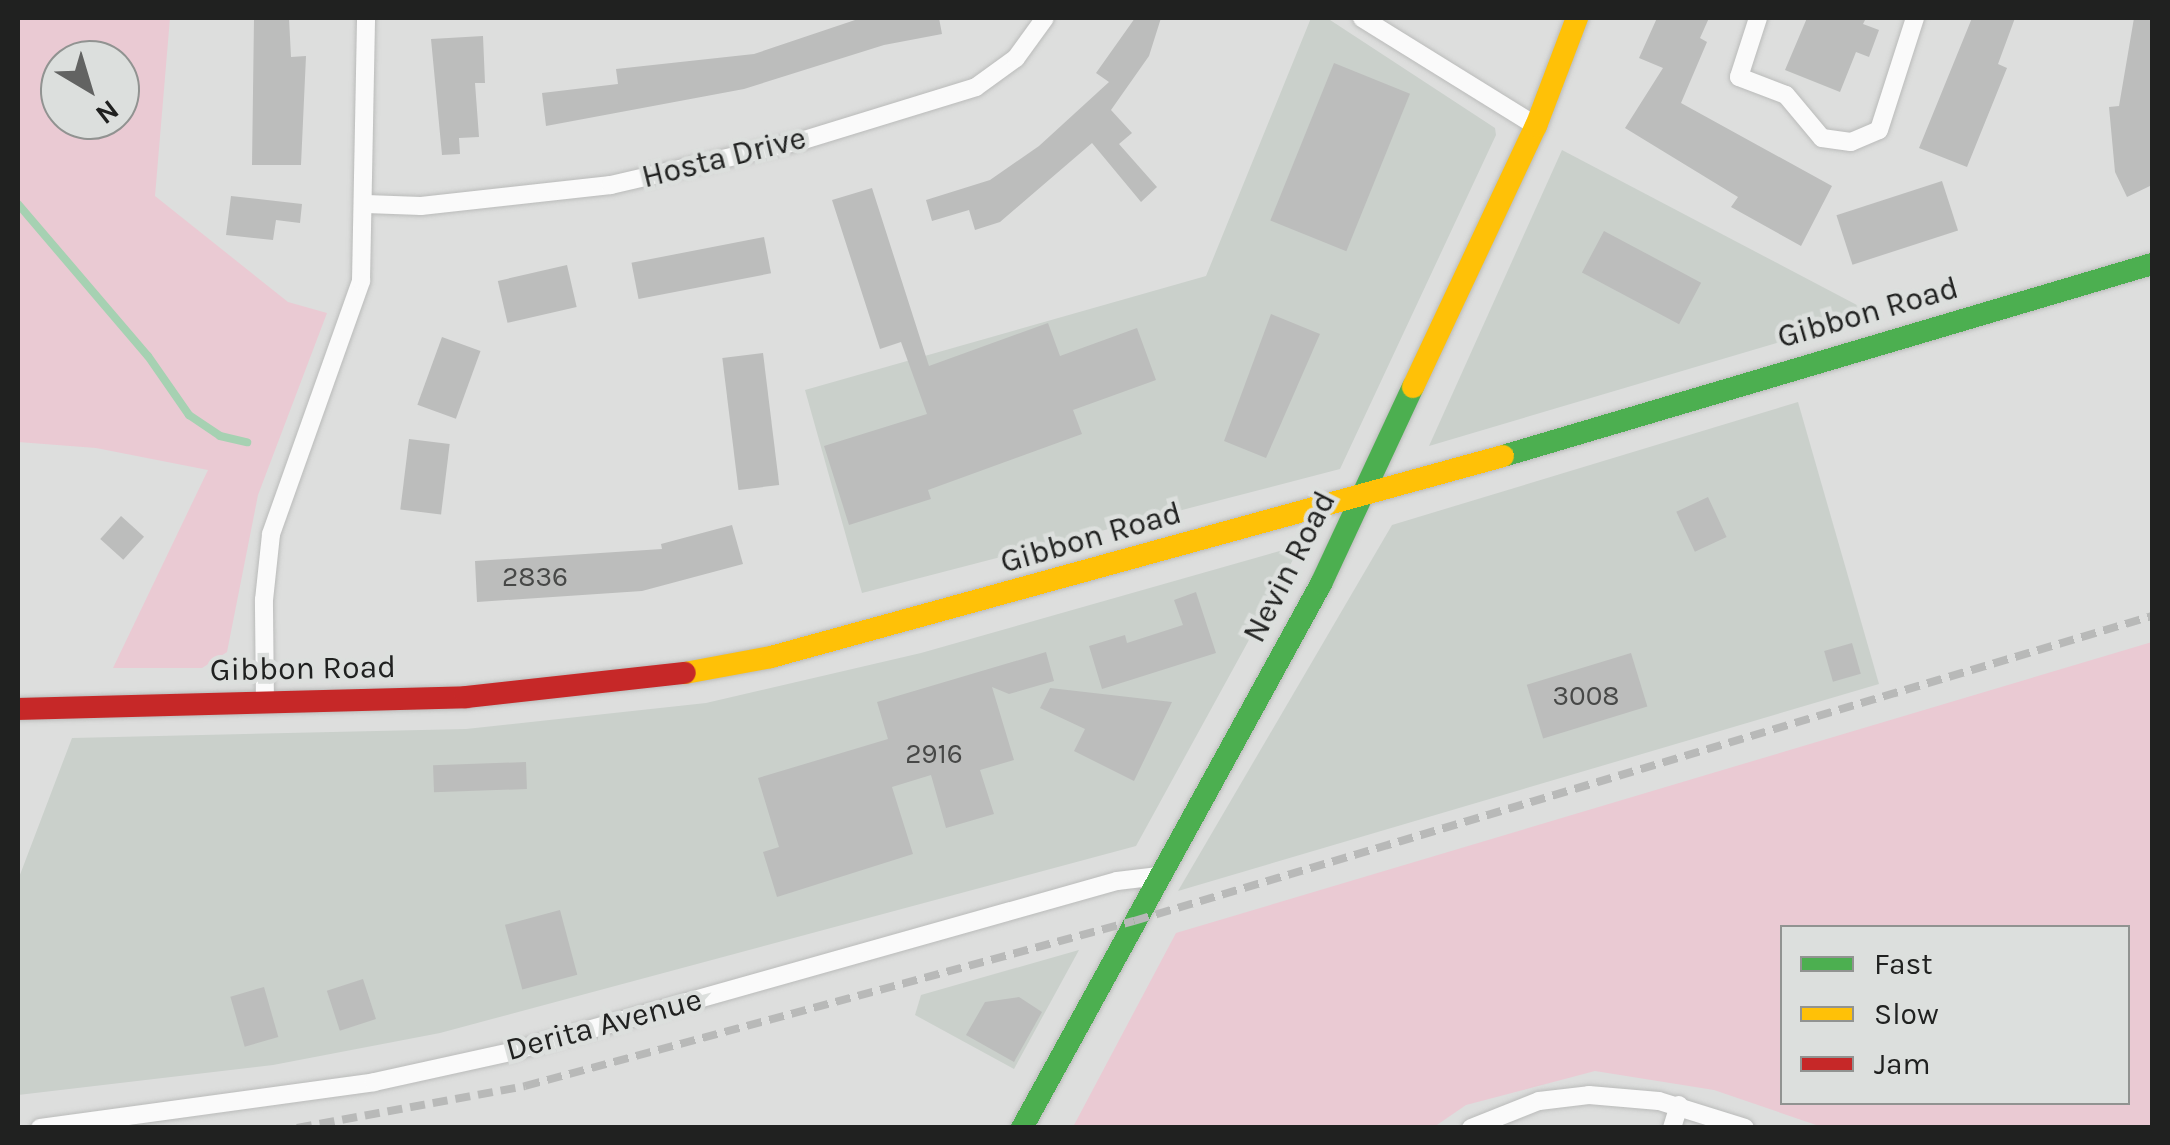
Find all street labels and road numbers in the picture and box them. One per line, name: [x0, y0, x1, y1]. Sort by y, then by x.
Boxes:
street label: Hosta Drive: [638, 119, 810, 197]
street label: Gibbon Road: [1773, 269, 1963, 357]
street label: Nevin Road: [1236, 485, 1344, 649]
street label: Gibbon Road: [996, 494, 1186, 582]
street label: Gibbon Road: [210, 648, 396, 690]
street label: Derita Avenue: [502, 980, 706, 1070]

